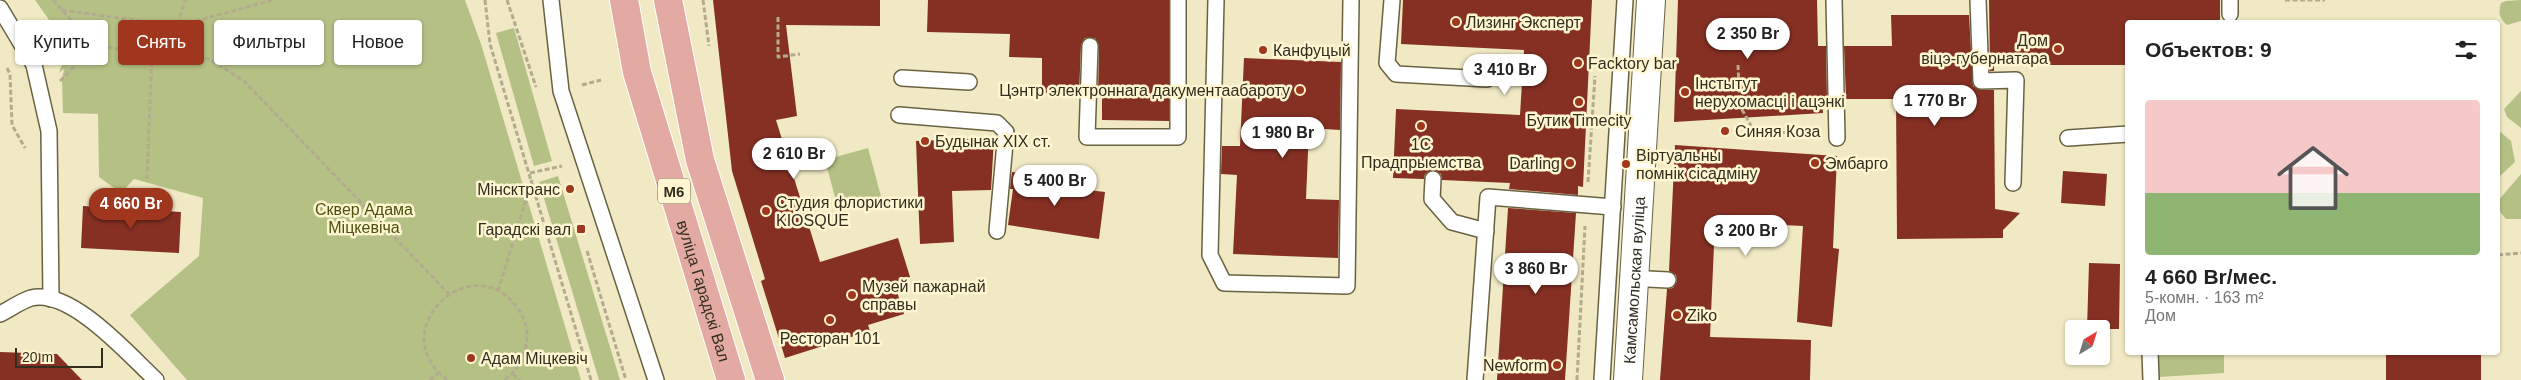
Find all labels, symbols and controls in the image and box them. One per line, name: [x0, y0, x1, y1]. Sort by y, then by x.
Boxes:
place label: Лизинг Эксперт: [1466, 14, 1582, 31]
marker: Лизинг Эксперт: [1450, 16, 1462, 28]
pin: 2 350 Br: [1696, 18, 1800, 60]
chip: Купить: [15, 20, 108, 65]
chip: Снять: [118, 20, 204, 65]
chip: Фильтры: [214, 20, 324, 65]
chip: Новое: [334, 20, 422, 65]
text: 2 350 Br: [1717, 25, 1779, 42]
place label: Дом віцэ-губернатара: [1921, 32, 2048, 67]
icon: filters: [2452, 36, 2480, 64]
text: Объектов: 9: [2145, 38, 2272, 61]
place label: Канфуцый: [1273, 42, 1351, 59]
marker: Дом віцэ-губернатара: [2052, 43, 2064, 55]
marker: Канфуцый: [1257, 44, 1269, 56]
pin: 3 410 Br: [1453, 54, 1557, 96]
place label: Facktory bar: [1588, 55, 1678, 72]
marker: Facktory bar: [1572, 57, 1584, 69]
text: 3 410 Br: [1474, 61, 1536, 78]
place label: Інстытут нерухомасці і ацэнкі: [1695, 75, 1845, 110]
place label: Цэнтр электроннага дакументаабароту: [999, 82, 1290, 99]
marker: Цэнтр электроннага дакументаабароту: [1294, 84, 1306, 96]
pin: 1 770 Br: [1883, 84, 1987, 127]
marker: Інстытут нерухомасці і ацэнкі: [1679, 86, 1691, 98]
text: 1 770 Br: [1904, 92, 1966, 109]
marker: Бутик Timecity: [1573, 96, 1585, 108]
place label: Бутик Timecity: [1527, 112, 1631, 129]
pin: 1 980 Br: [1231, 116, 1335, 159]
marker: 1С Прадпрыемства: [1415, 120, 1427, 132]
place label: Синяя Коза: [1735, 123, 1820, 140]
text: 1 980 Br: [1252, 124, 1314, 141]
marker: Синяя Коза: [1719, 125, 1731, 137]
place label: Будынак XIX ст.: [935, 133, 1051, 150]
icon: home: [2268, 133, 2358, 223]
marker: Будынак XIX ст.: [919, 135, 931, 147]
place label: 1С Прадпрыемства: [1361, 136, 1481, 171]
pin: 2 610 Br: [742, 138, 846, 180]
text: 2 610 Br: [763, 145, 825, 162]
place label: Віртуальны помнік сісадміну: [1636, 147, 1758, 182]
place label: Darling: [1509, 155, 1560, 172]
place label: Эмбарго: [1825, 155, 1888, 172]
marker: Darling: [1564, 157, 1576, 169]
marker: Эмбарго: [1809, 157, 1821, 169]
marker: Віртуальны помнік сісадміну: [1620, 158, 1632, 170]
pin: 5 400 Br: [1003, 164, 1107, 207]
text: 5 400 Br: [1024, 172, 1086, 189]
road number: М6: [658, 178, 690, 204]
place label: Мінсктранс: [477, 181, 560, 198]
marker: Мінсктранс: [564, 183, 576, 195]
pin: 4 660 Br: [79, 188, 183, 230]
place label: Студия флористики KIOSQUE: [776, 194, 923, 229]
text: 4 660 Br: [100, 195, 162, 212]
street label: Камсамольская вуліца: [1620, 196, 1648, 364]
park label: Сквер Адама Міцкевіча: [315, 201, 413, 236]
marker: Студия флористики KIOSQUE: [760, 205, 772, 217]
pin: 3 200 Br: [1694, 214, 1798, 257]
street label: вуліца Гарадскі Вал: [674, 218, 733, 364]
place label: Гарадскі вал: [478, 221, 571, 238]
text: 3 200 Br: [1715, 222, 1777, 239]
marker: Гарадскі вал: [575, 223, 587, 235]
pin: 3 860 Br: [1484, 252, 1588, 295]
text: 3 860 Br: [1505, 260, 1567, 277]
text: 4 660 Br/мес.: [2145, 265, 2277, 288]
place label: Музей пажарнай справы: [862, 278, 986, 313]
marker: Музей пажарнай справы: [846, 289, 858, 301]
text: 5-комн. · 163 m²: [2145, 289, 2264, 306]
place label: Ziko: [1687, 307, 1717, 324]
text: Дом: [2145, 307, 2176, 324]
marker: Ziko: [1671, 309, 1683, 321]
marker: Ресторан 101: [824, 314, 836, 326]
north arrow: [2065, 320, 2110, 365]
map controls: [2065, 320, 2110, 365]
place label: Ресторан 101: [780, 330, 880, 347]
scale bar: [15, 345, 102, 368]
text: 20 m: [22, 349, 53, 365]
place label: Адам Міцкевіч: [481, 350, 588, 367]
marker: Адам Міцкевіч: [465, 352, 477, 364]
place label: Newform: [1483, 357, 1547, 374]
marker: Newform: [1551, 359, 1563, 371]

